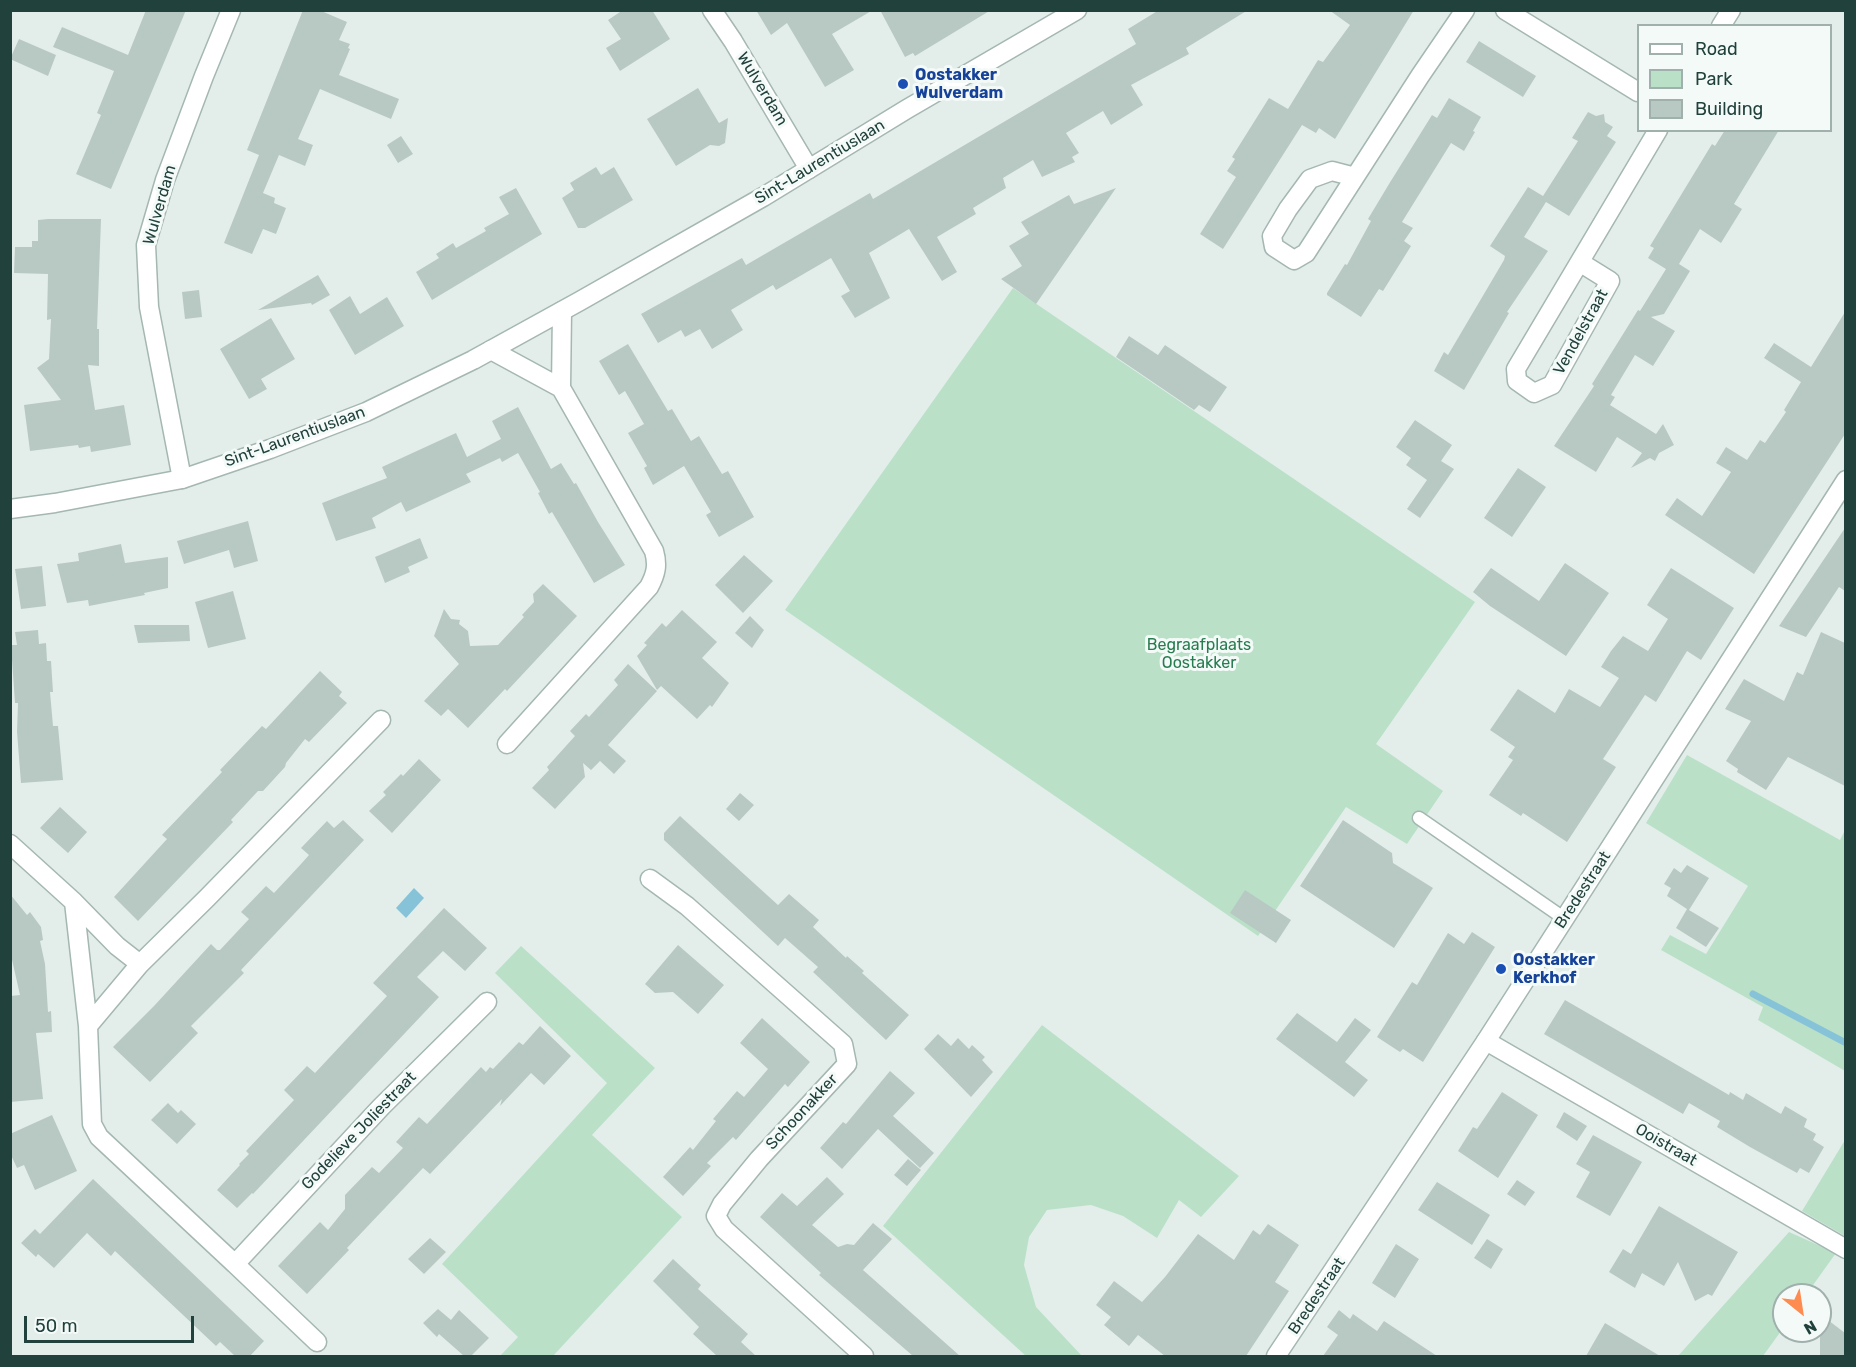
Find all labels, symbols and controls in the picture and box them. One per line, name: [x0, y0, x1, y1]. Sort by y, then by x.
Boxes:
legend: [1637, 24, 1832, 132]
text: Road: [1695, 38, 1738, 60]
street label: Wulverdam: [733, 49, 791, 129]
place label: Oostakker Wulverdam: [915, 65, 1003, 103]
text: Park: [1695, 68, 1732, 90]
marker: Oostakker Wulverdam: [896, 77, 910, 91]
text: Building: [1695, 98, 1763, 120]
street label: Sint-Laurentiuslaan: [752, 116, 888, 208]
street label: Wulverdam: [139, 163, 181, 247]
street label: Vendelstraat: [1550, 286, 1612, 378]
street label: Sint-Laurentiuslaan: [222, 403, 368, 471]
park label: Begraafplaats Oostakker: [1147, 635, 1251, 673]
street label: Bredestraat: [1551, 848, 1615, 932]
place label: Oostakker Kerkhof: [1513, 950, 1595, 988]
marker: Oostakker Kerkhof: [1494, 962, 1508, 976]
street label: Godelieve Joliestraat: [298, 1068, 420, 1194]
street label: Schoonakker: [762, 1070, 842, 1154]
street label: Ooistraat: [1632, 1120, 1700, 1170]
street label: Bredestraat: [1284, 1254, 1350, 1338]
north arrow: [1772, 1283, 1832, 1343]
scale bar: [27, 1304, 196, 1342]
text: 50 m: [35, 1315, 78, 1337]
text: N: [1801, 1316, 1820, 1338]

